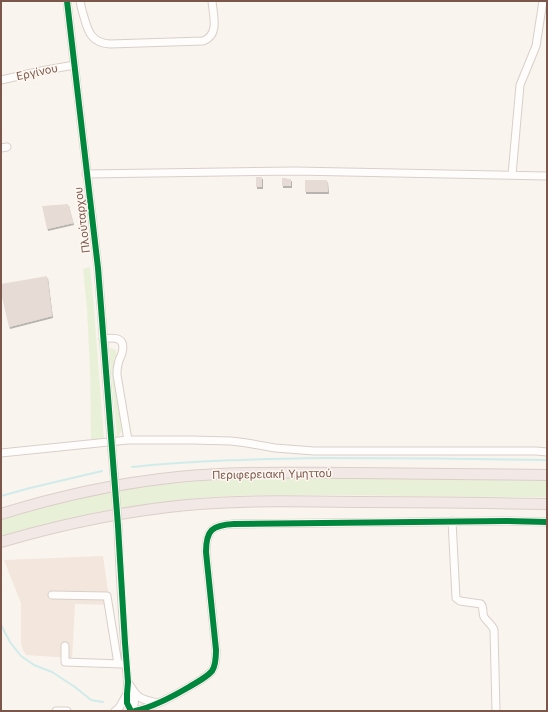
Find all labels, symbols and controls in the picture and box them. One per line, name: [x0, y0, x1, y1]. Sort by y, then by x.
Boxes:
street label: Εργίνου: [15, 61, 59, 83]
street label: Πλούταρχου: [71, 186, 93, 254]
street label: Περιφερειακή Υμηττού: [212, 466, 332, 482]

